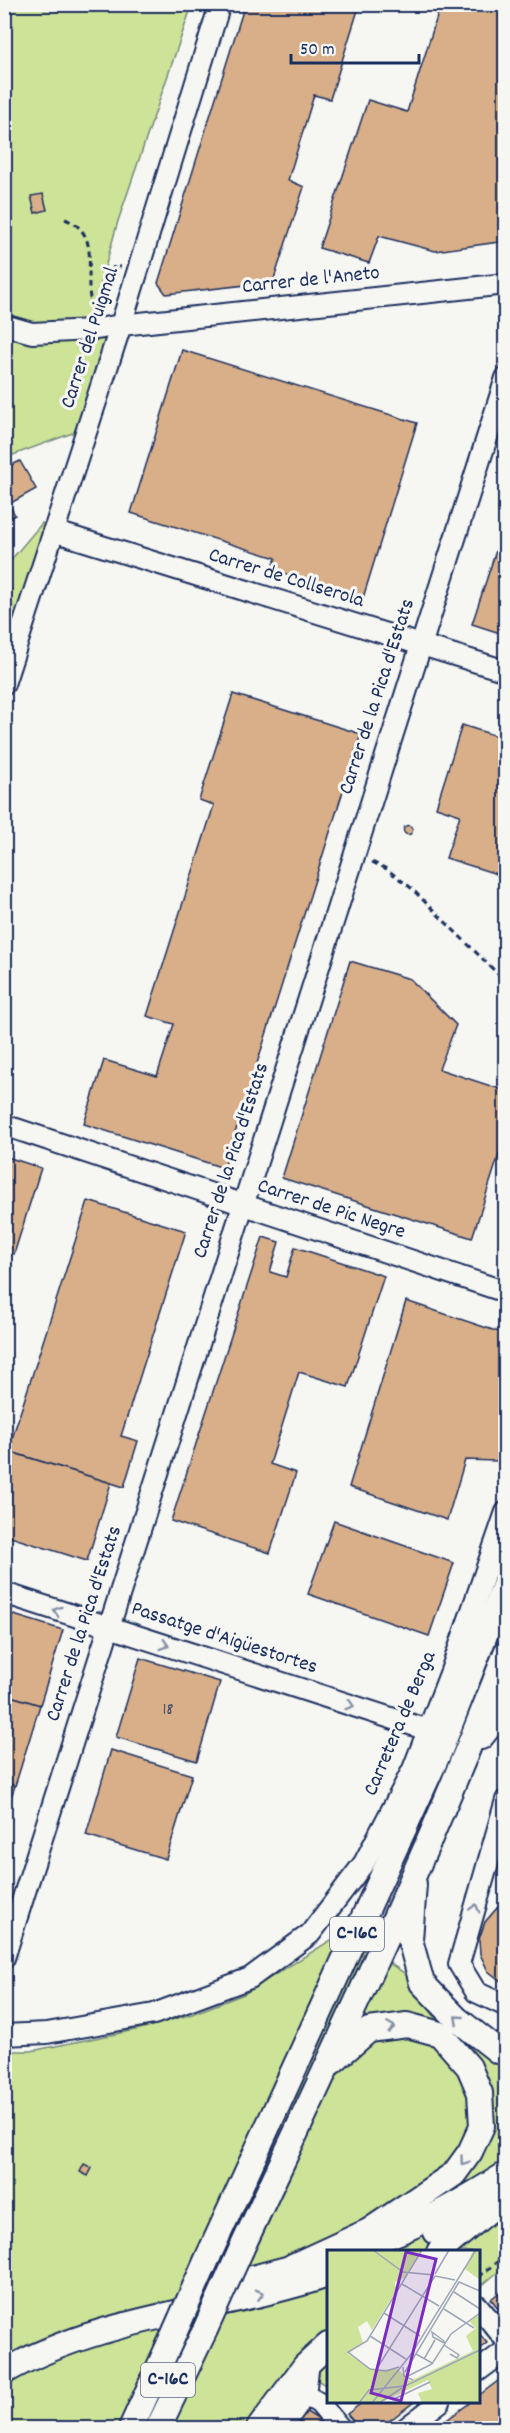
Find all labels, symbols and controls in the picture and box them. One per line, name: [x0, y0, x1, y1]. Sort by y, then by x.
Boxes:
scale bar: [291, 27, 418, 65]
text: 50 m: [300, 38, 335, 63]
street label: Carrer de l'Aneto: [241, 259, 381, 303]
street label: Carrer del Puigmal: [54, 263, 128, 413]
street label: Carrer de Collserola: [204, 541, 369, 617]
street label: Carrer de la Pica d'Estats: [332, 595, 424, 799]
street label: Carrer de la Pica d'Estats: [186, 1059, 278, 1263]
street label: Carrer de Pic Negre: [253, 1172, 409, 1248]
street label: Carrer de la Pica d'Estats: [39, 1522, 131, 1726]
street label: Passatge d'Aigüestortes: [127, 1595, 321, 1683]
one-way arrow: [52, 1605, 63, 1618]
one-way arrow: [159, 1638, 170, 1651]
street label: Carretera de Berga: [357, 1646, 445, 1801]
house number: 18: [162, 1698, 174, 1723]
one-way arrow: [344, 1698, 355, 1711]
one-way arrow: [468, 1903, 480, 1913]
road number: C-16C: [330, 1917, 384, 1951]
one-way arrow: [455, 2015, 465, 2026]
one-way arrow: [387, 2022, 396, 2034]
one-way arrow: [460, 2154, 471, 2165]
inset map: [327, 2250, 480, 2403]
one-way arrow: [255, 2288, 265, 2301]
road number: C-16C: [141, 2363, 195, 2397]

